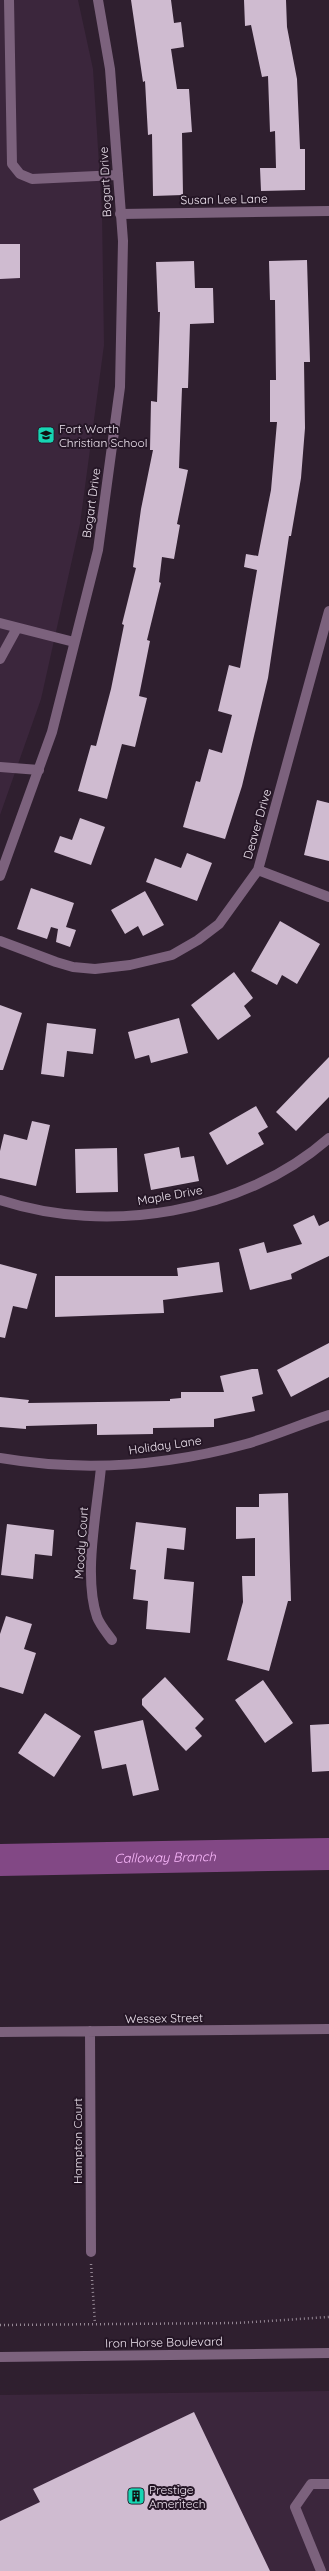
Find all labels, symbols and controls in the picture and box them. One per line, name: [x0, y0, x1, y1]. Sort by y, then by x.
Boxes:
street label: Bogart Drive: [96, 146, 114, 218]
street label: Susan Lee Lane: [180, 191, 268, 207]
place label: Fort Worth Christian School: [59, 421, 148, 450]
school or university icon: Fort Worth Christian School: [36, 425, 56, 445]
street label: Bogart Drive: [79, 467, 103, 539]
street label: Deaver Drive: [240, 787, 274, 861]
street label: Maple Drive: [136, 1182, 204, 1208]
street label: Holiday Lane: [128, 1432, 203, 1458]
street label: Moody Court: [71, 1506, 91, 1580]
water label: Calloway Branch: [114, 1848, 217, 1866]
street label: Wessex Street: [125, 2010, 203, 2026]
street label: Hampton Court: [70, 2098, 85, 2184]
street label: Iron Horse Boulevard: [105, 2333, 223, 2351]
place label: Prestige Ameritech: [149, 2482, 206, 2511]
building icon: Prestige Ameritech: [126, 2486, 146, 2506]

